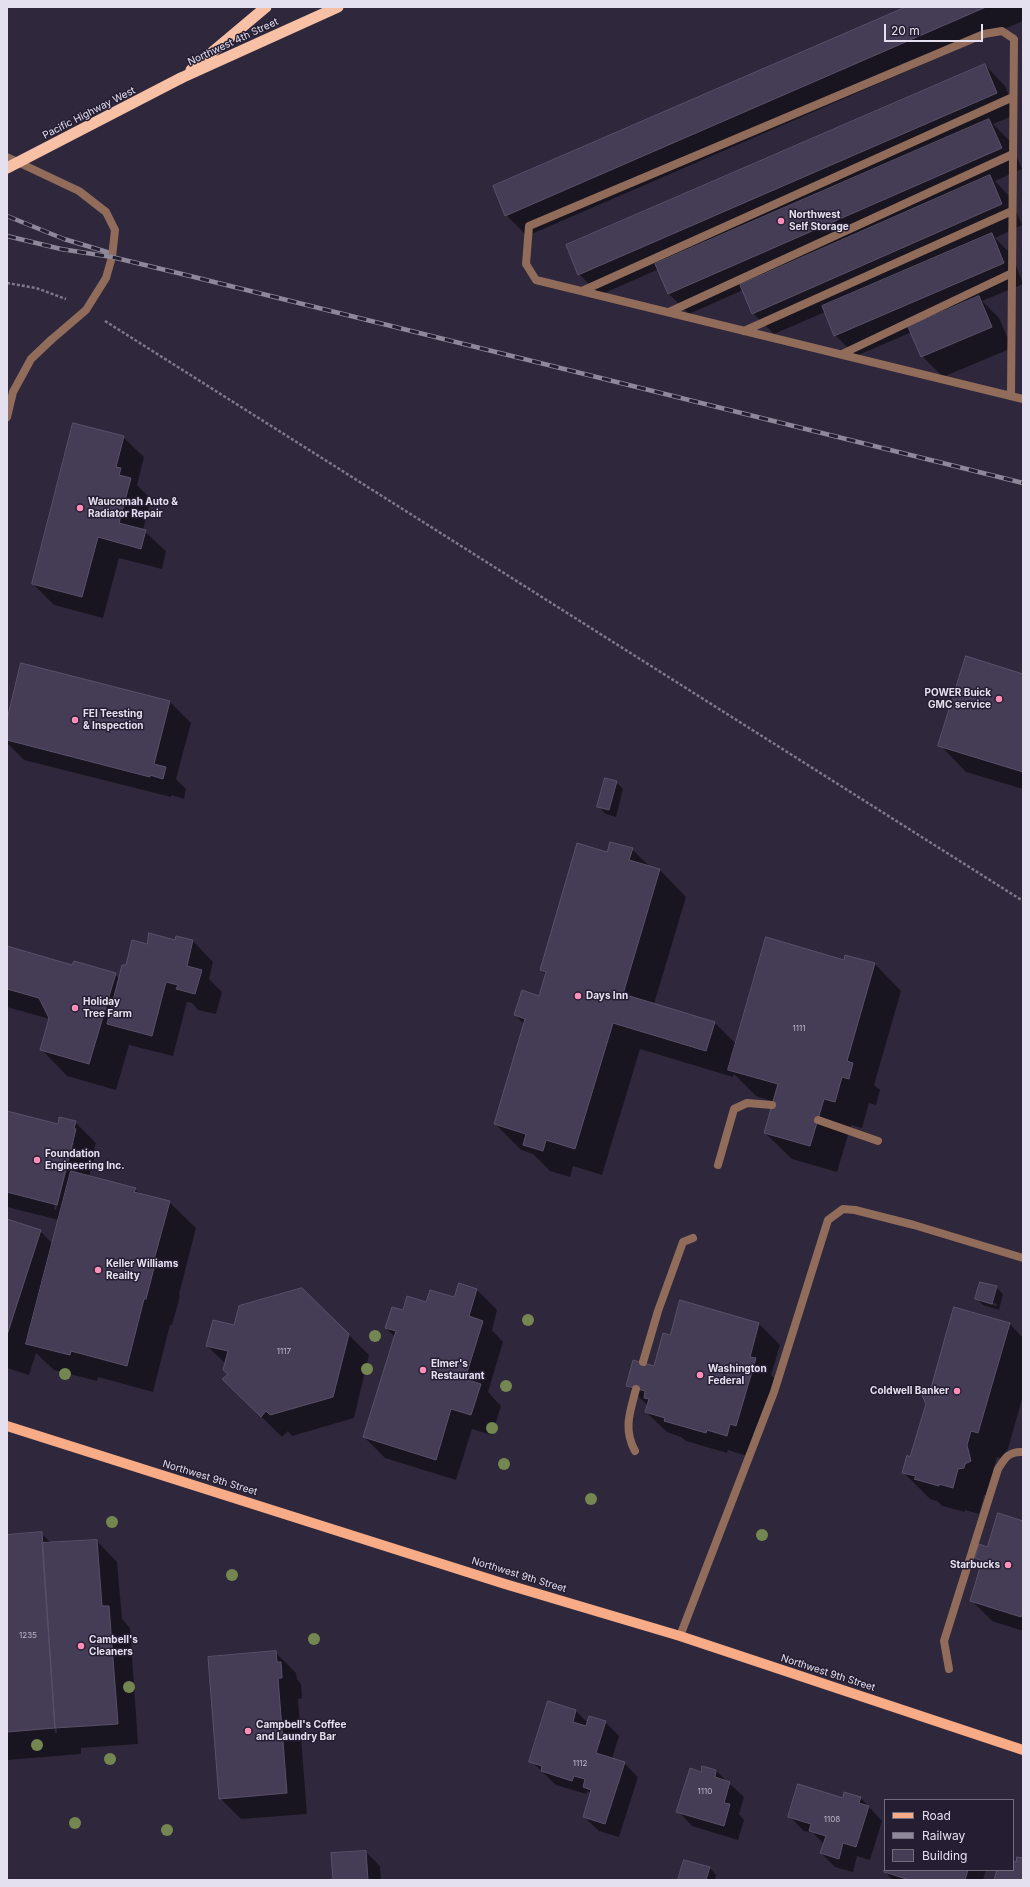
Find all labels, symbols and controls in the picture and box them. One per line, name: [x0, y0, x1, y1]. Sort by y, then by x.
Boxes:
street label: Northwest 4th Street: [186, 16, 280, 68]
scale bar: [886, 16, 985, 42]
text: 20 m: [891, 23, 920, 38]
street label: Pacific Highway West: [41, 84, 137, 142]
place label: Northwest Self Storage: [789, 209, 849, 232]
marker: Northwest Self Storage: [776, 216, 786, 226]
place label: Waucomah Auto & Radiator Repair: [88, 496, 178, 520]
marker: Waucomah Auto & Radiator Repair: [75, 503, 85, 513]
place label: POWER Buick GMC service: [924, 687, 991, 710]
marker: POWER Buick GMC service: [994, 694, 1004, 704]
place label: FEI Teesting & Inspection: [83, 708, 144, 732]
marker: FEI Teesting & Inspection: [70, 715, 80, 725]
place label: Days Inn: [586, 990, 628, 1002]
marker: Days Inn: [573, 991, 583, 1001]
place label: Holiday Tree Farm: [83, 996, 132, 1020]
marker: Holiday Tree Farm: [70, 1003, 80, 1013]
house number: 1111: [792, 1024, 806, 1034]
place label: Foundation Engineering Inc.: [45, 1148, 124, 1172]
marker: Foundation Engineering Inc.: [32, 1155, 42, 1165]
place label: Keller Williams Reailty: [106, 1258, 178, 1282]
marker: Keller Williams Reailty: [93, 1265, 103, 1275]
house number: 1117: [277, 1347, 291, 1357]
place label: Elmer's Restaurant: [431, 1358, 484, 1382]
place label: Washington Federal: [708, 1363, 767, 1386]
marker: Elmer's Restaurant: [418, 1365, 428, 1375]
marker: Washington Federal: [695, 1370, 705, 1380]
place label: Coldwell Banker: [870, 1385, 949, 1397]
marker: Coldwell Banker: [952, 1386, 962, 1396]
street label: Northwest 9th Street: [161, 1458, 259, 1498]
street label: Northwest 9th Street: [470, 1555, 568, 1595]
place label: Starbucks: [950, 1559, 1000, 1571]
marker: Starbucks: [1003, 1560, 1013, 1570]
house number: 1235: [19, 1631, 37, 1641]
place label: Cambell's Cleaners: [89, 1634, 138, 1658]
marker: Cambell's Cleaners: [76, 1641, 86, 1651]
street label: Northwest 9th Street: [779, 1652, 877, 1694]
place label: Campbell's Coffee and Laundry Bar: [256, 1719, 346, 1742]
marker: Campbell's Coffee and Laundry Bar: [243, 1726, 253, 1736]
house number: 1112: [573, 1759, 587, 1769]
house number: 1110: [698, 1787, 712, 1797]
legend: [884, 1799, 1014, 1871]
text: Road: [922, 1808, 951, 1823]
house number: 1108: [824, 1815, 840, 1825]
text: Railway: [922, 1828, 965, 1843]
text: Building: [922, 1848, 967, 1863]

